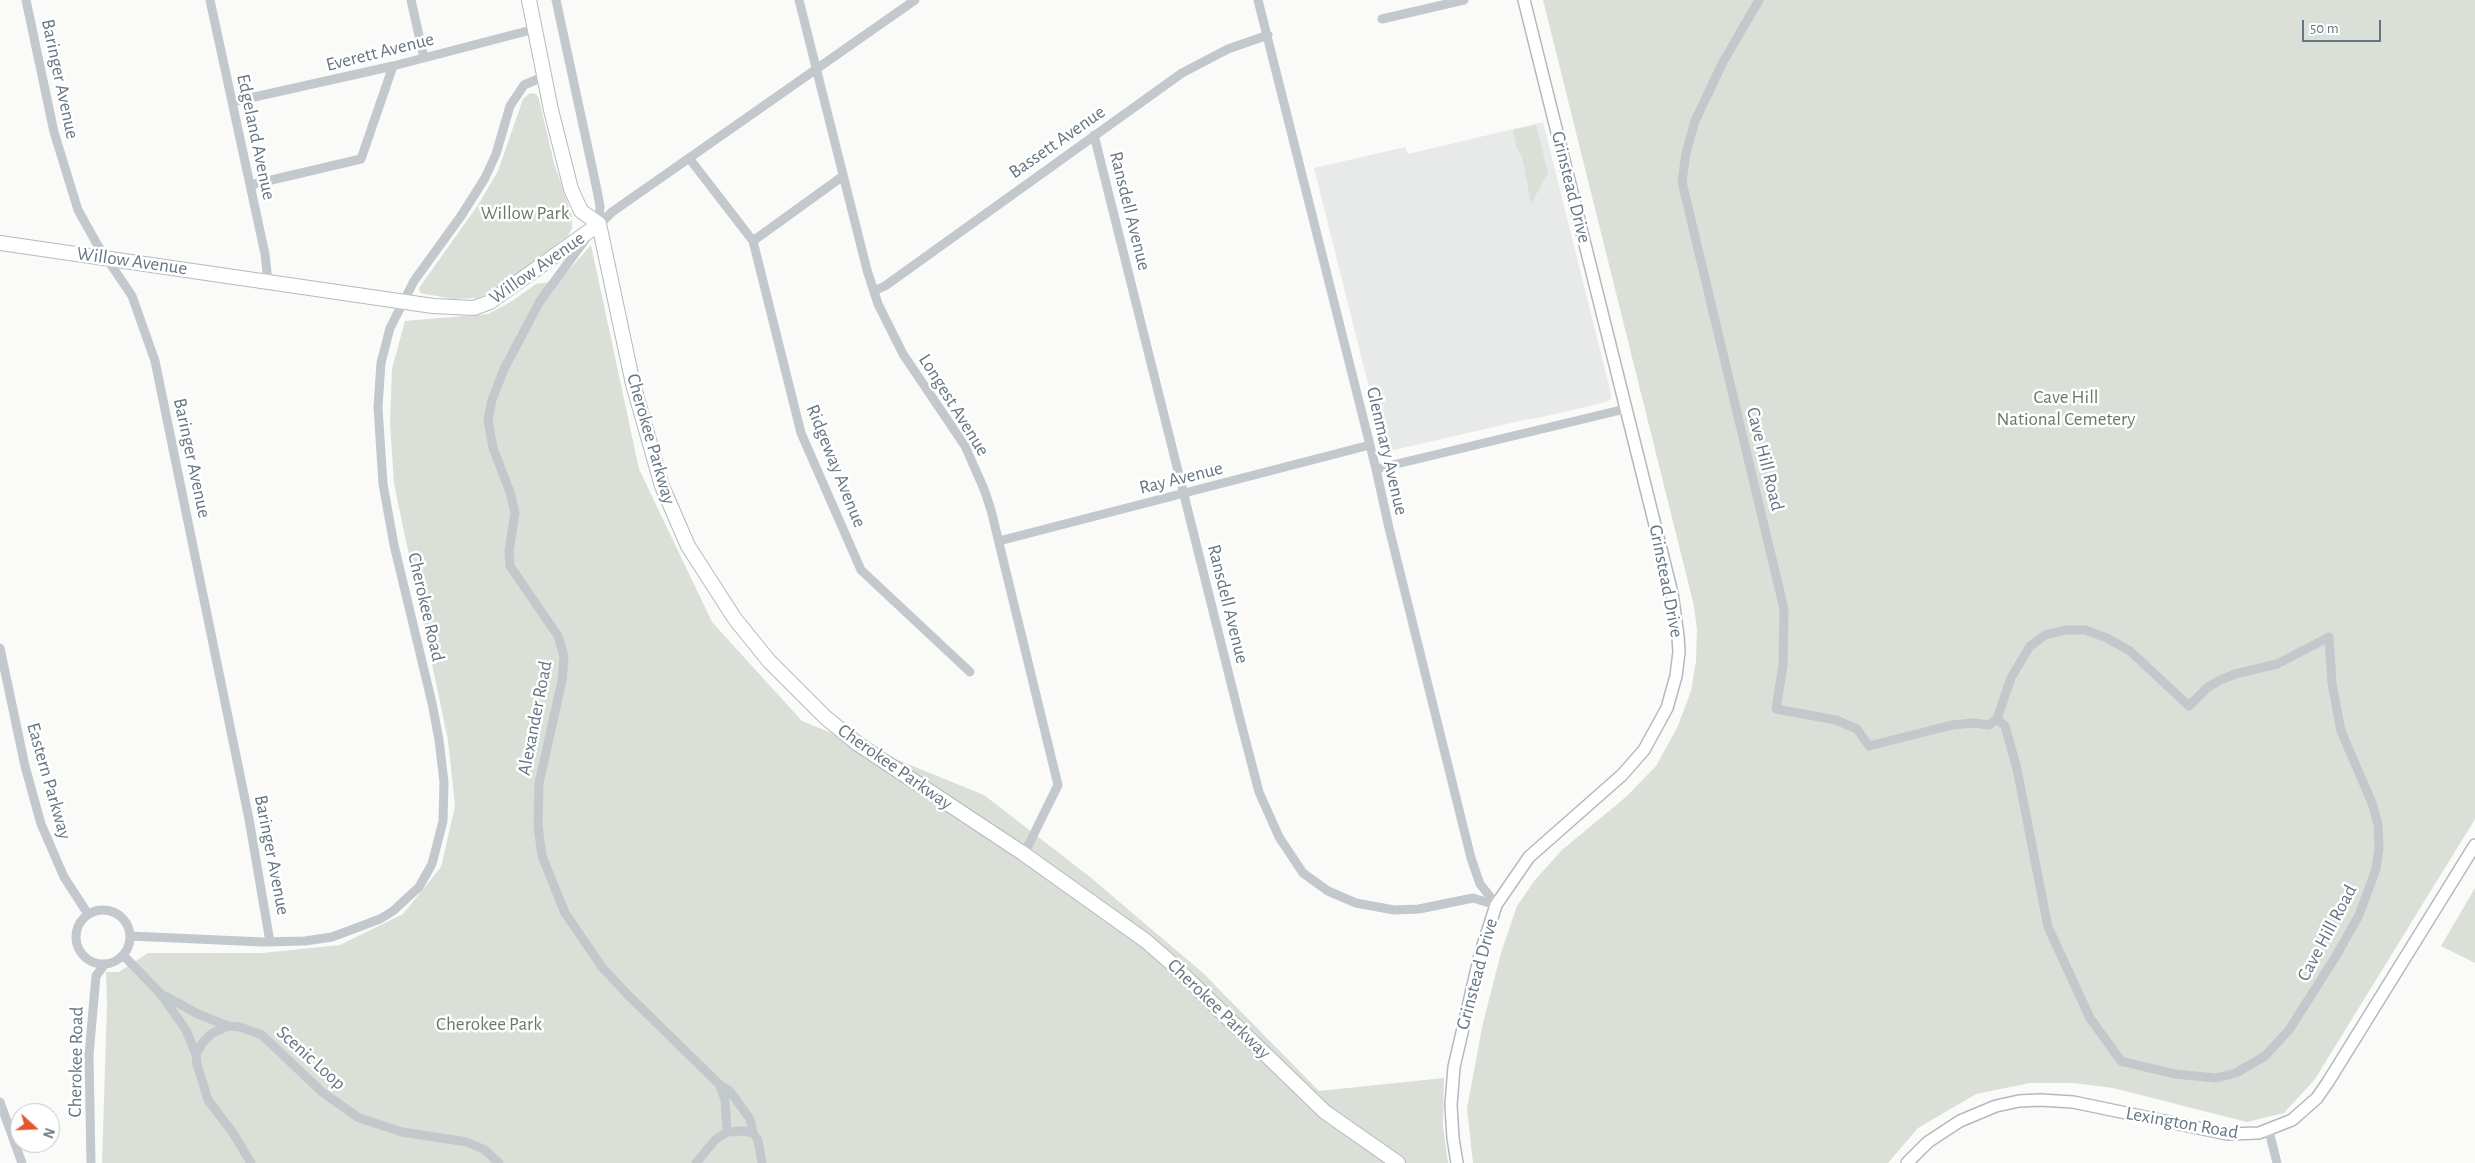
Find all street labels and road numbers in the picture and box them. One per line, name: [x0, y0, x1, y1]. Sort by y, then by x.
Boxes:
street label: Baringer Avenue: [36, 17, 84, 141]
street label: Everett Avenue: [324, 28, 436, 76]
street label: Edgeland Avenue: [232, 72, 280, 202]
street label: Bassett Avenue: [1004, 100, 1110, 184]
street label: Grinstead Drive: [1546, 129, 1596, 245]
street label: Ransdell Avenue: [1104, 149, 1156, 273]
street label: Willow Avenue: [485, 227, 589, 309]
street label: Willow Avenue: [75, 242, 189, 280]
street label: Longest Avenue: [914, 350, 994, 460]
street label: Cherokee Parkway: [621, 371, 681, 507]
street label: Glenmary Avenue: [1361, 385, 1413, 517]
street label: Baringer Avenue: [168, 396, 216, 520]
street label: Ridgeway Avenue: [801, 401, 871, 531]
street label: Cave Hill Road: [1741, 405, 1789, 513]
street label: Ray Avenue: [1137, 457, 1225, 499]
street label: Grinstead Drive: [1644, 523, 1688, 639]
street label: Ransdell Avenue: [1202, 542, 1254, 666]
street label: Cherokee Road: [402, 550, 450, 664]
street label: Alexander Road: [513, 659, 557, 777]
street label: Cherokee Parkway: [833, 719, 957, 815]
street label: Eastern Parkway: [21, 720, 77, 842]
street label: Baringer Avenue: [249, 793, 295, 917]
street label: Cave Hill Road: [2292, 881, 2362, 985]
street label: Grinstead Drive: [1451, 916, 1503, 1032]
street label: Cherokee Parkway: [1163, 954, 1275, 1064]
street label: Cherokee Road: [64, 1006, 88, 1118]
street label: Scenic Loop: [272, 1021, 350, 1095]
street label: Lexington Road: [2124, 1102, 2240, 1144]

